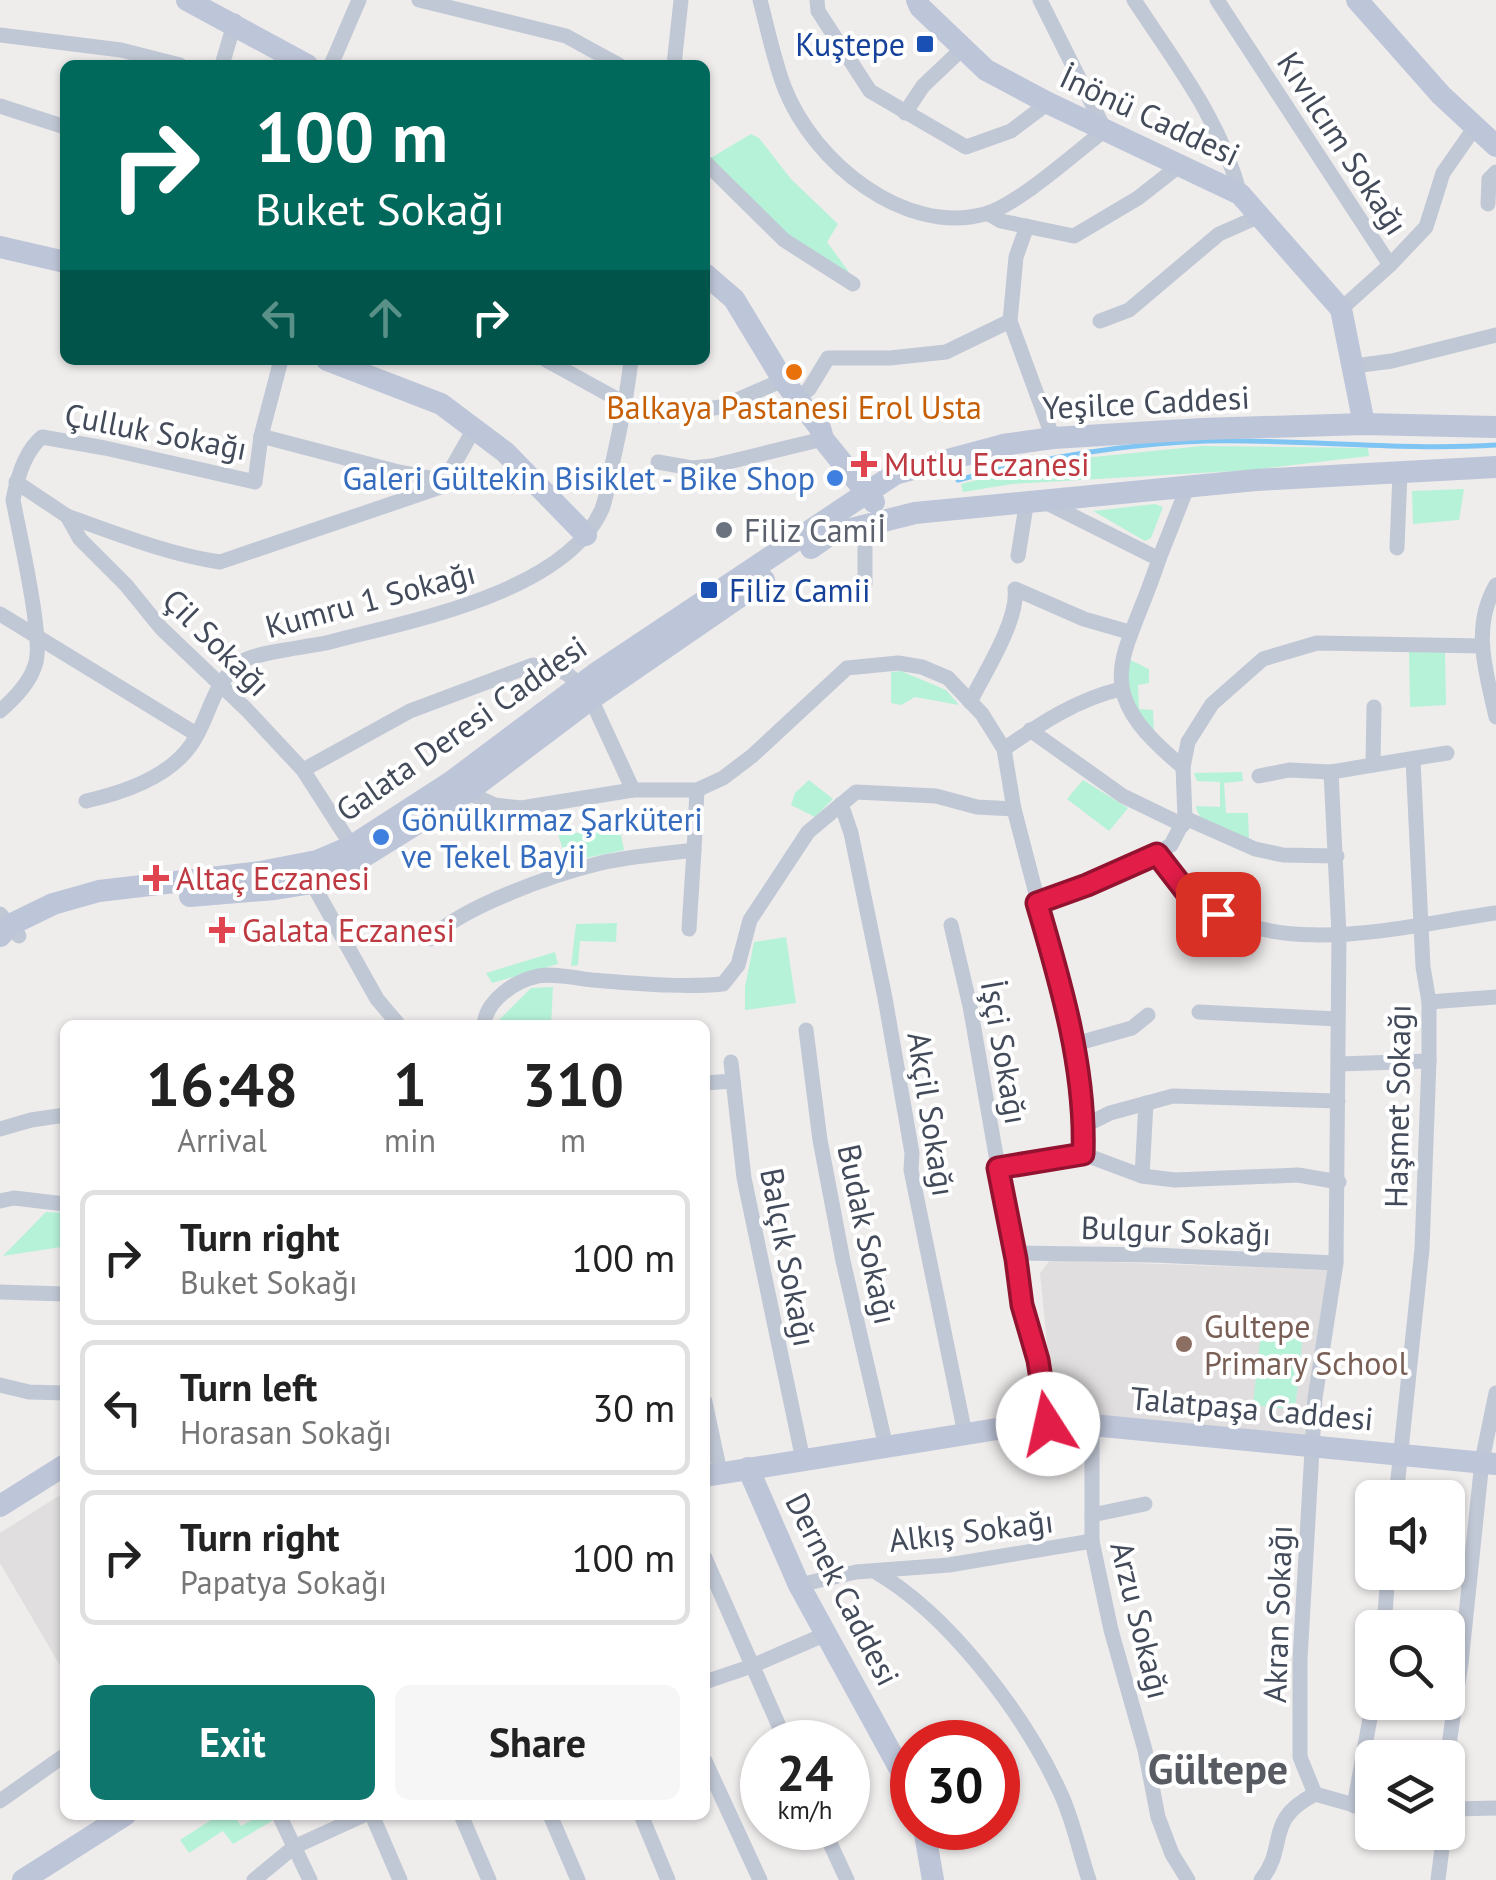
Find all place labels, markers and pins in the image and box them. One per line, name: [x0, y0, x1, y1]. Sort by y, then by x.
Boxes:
place label: Kuştepe: [795, 23, 905, 65]
marker: Kuştepe: [914, 33, 936, 55]
marker: Balkaya Pastanesi Erol Usta: [783, 361, 805, 383]
place label: Balkaya Pastanesi Erol Usta: [606, 386, 982, 428]
place label: Mutlu Eczanesi: [884, 443, 1090, 485]
marker: Mutlu Eczanesi: [853, 453, 875, 475]
place label: Galeri Gültekin Bisiklet - Bike Shop: [343, 457, 815, 499]
marker: Galeri Gültekin Bisiklet - Bike Shop: [824, 467, 846, 489]
place label: Filiz Camiİ: [744, 509, 886, 551]
marker: Filiz Camiİ: [713, 519, 735, 541]
place label: Filiz Camii: [729, 569, 871, 611]
marker: Filiz Camii: [698, 579, 720, 601]
place label: Gönülkırmaz Şarküteri ve Tekel Bayii: [401, 798, 703, 877]
marker: Gönülkırmaz Şarküteri ve Tekel Bayii: [370, 826, 392, 848]
place label: Altaç Eczanesi: [176, 857, 370, 899]
marker: Altaç Eczanesi: [145, 867, 167, 889]
pin: [1176, 872, 1261, 957]
place label: Galata Eczanesi: [242, 909, 455, 951]
marker: Galata Eczanesi: [211, 919, 233, 941]
place label: Gultepe Primary School: [1204, 1305, 1408, 1384]
marker: Gultepe Primary School: [1173, 1333, 1195, 1355]

